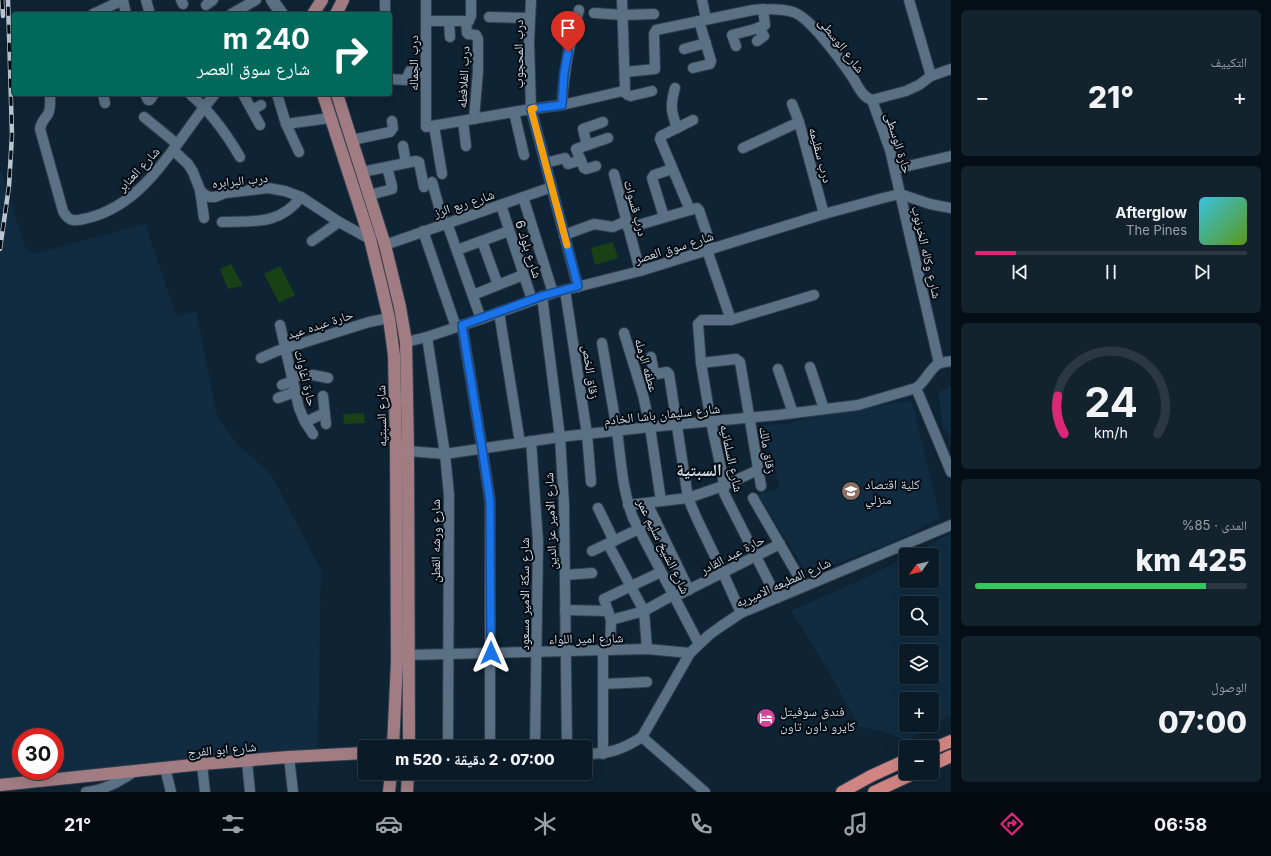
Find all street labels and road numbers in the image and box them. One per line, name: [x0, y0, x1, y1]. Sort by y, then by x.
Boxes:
street label: شارع الوسطى: [814, 14, 869, 77]
street label: درب المحجوب: [510, 20, 527, 88]
street label: درب الجماله: [405, 35, 422, 91]
street label: درب الفلافطه: [453, 45, 474, 109]
street label: حارة الوسطى: [881, 110, 916, 176]
street label: درب سقليمه: [805, 125, 836, 185]
street label: شارع العنابر: [113, 143, 164, 197]
street label: درب البرابره: [211, 169, 269, 192]
street label: درب قسوات: [620, 178, 651, 238]
street label: شارع ربع الرز: [431, 186, 497, 223]
street label: شارع وكاله الخرنوب: [907, 204, 945, 300]
street label: شارع بلوك 6: [510, 218, 546, 281]
street label: شارع سوق العصر: [632, 227, 716, 269]
street label: حارة عبده عيد: [285, 306, 355, 343]
street label: عطفه الرمله: [631, 336, 662, 395]
street label: زقاق الخص: [578, 344, 603, 400]
street label: حارة اغاوات: [290, 348, 321, 408]
street label: شارع السبتيه: [372, 385, 392, 447]
street label: شارع سليمان باشا الخادم: [603, 400, 721, 430]
street label: شارع السلمانيه: [715, 423, 747, 494]
street label: زقاق مالك: [755, 425, 780, 475]
street label: شارع الامير عز الدين: [540, 472, 562, 570]
street label: شارع الشيخ سليم عمر: [632, 495, 694, 597]
street label: شارع ورشه القطن: [427, 499, 445, 583]
street label: حارة عبد القادر: [696, 531, 767, 578]
street label: شارع سكة الامير مسعود: [516, 537, 534, 651]
street label: شارع المطبعه الاميريه: [733, 554, 834, 612]
street label: شارع امير اللواء: [548, 629, 624, 649]
street label: شارع ابو الفرج: [187, 738, 257, 762]

